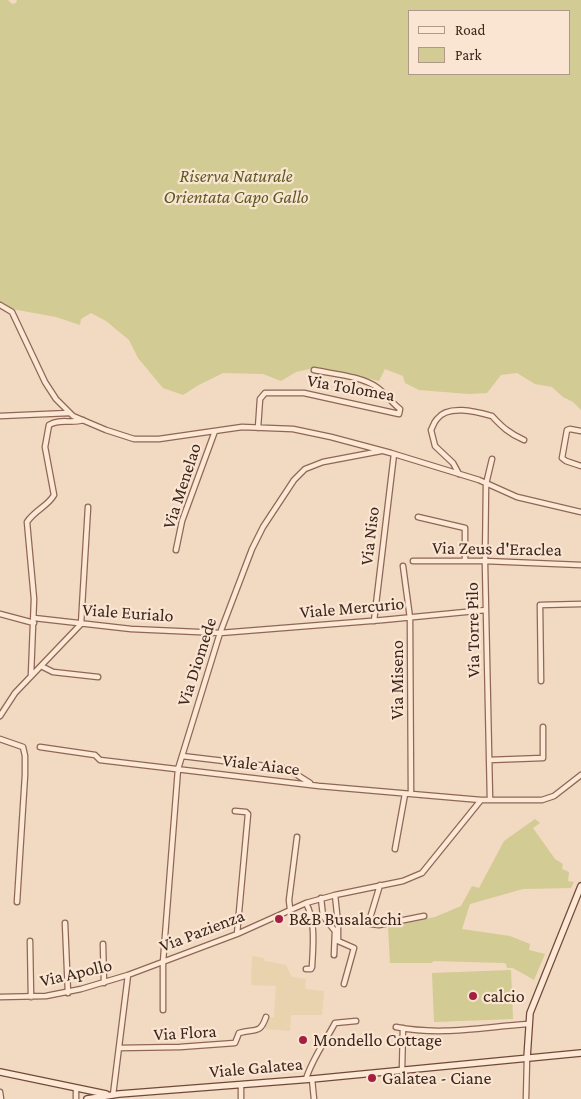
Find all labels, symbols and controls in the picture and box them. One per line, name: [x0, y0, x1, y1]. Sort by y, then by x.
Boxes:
legend: [408, 10, 571, 75]
text: Road: [455, 22, 485, 38]
text: Park: [455, 47, 482, 63]
park label: Riserva Naturale Orientata Capo Gallo: [163, 165, 309, 208]
street label: Via Tolomea: [305, 370, 397, 406]
street label: Via Menelao: [158, 440, 206, 532]
street label: Via Niso: [356, 505, 384, 567]
street label: Via Zeus d'Eraclea: [432, 537, 562, 561]
street label: Via Torre Pilo: [461, 582, 485, 678]
street label: Viale Mercurio: [299, 593, 405, 623]
street label: Viale Eurialo: [82, 599, 174, 627]
street label: Via Diomede: [173, 615, 221, 709]
street label: Via Miseno: [386, 640, 408, 720]
street label: Viale Aiace: [221, 750, 301, 780]
street label: Via Pazienza: [156, 905, 248, 957]
place label: B&B Busalacchi: [289, 908, 402, 930]
marker: B&B Busalacchi: [273, 913, 285, 925]
street label: Via Apollo: [38, 954, 114, 992]
place label: calcio: [483, 985, 525, 1007]
marker: calcio: [467, 990, 479, 1002]
street label: Via Flora: [153, 1021, 217, 1045]
place label: Mondello Cottage: [313, 1029, 442, 1051]
marker: Mondello Cottage: [297, 1034, 309, 1046]
street label: Viale Galatea: [208, 1053, 304, 1083]
place label: Galatea - Ciane: [382, 1067, 491, 1089]
marker: Galatea - Ciane: [366, 1072, 378, 1084]

